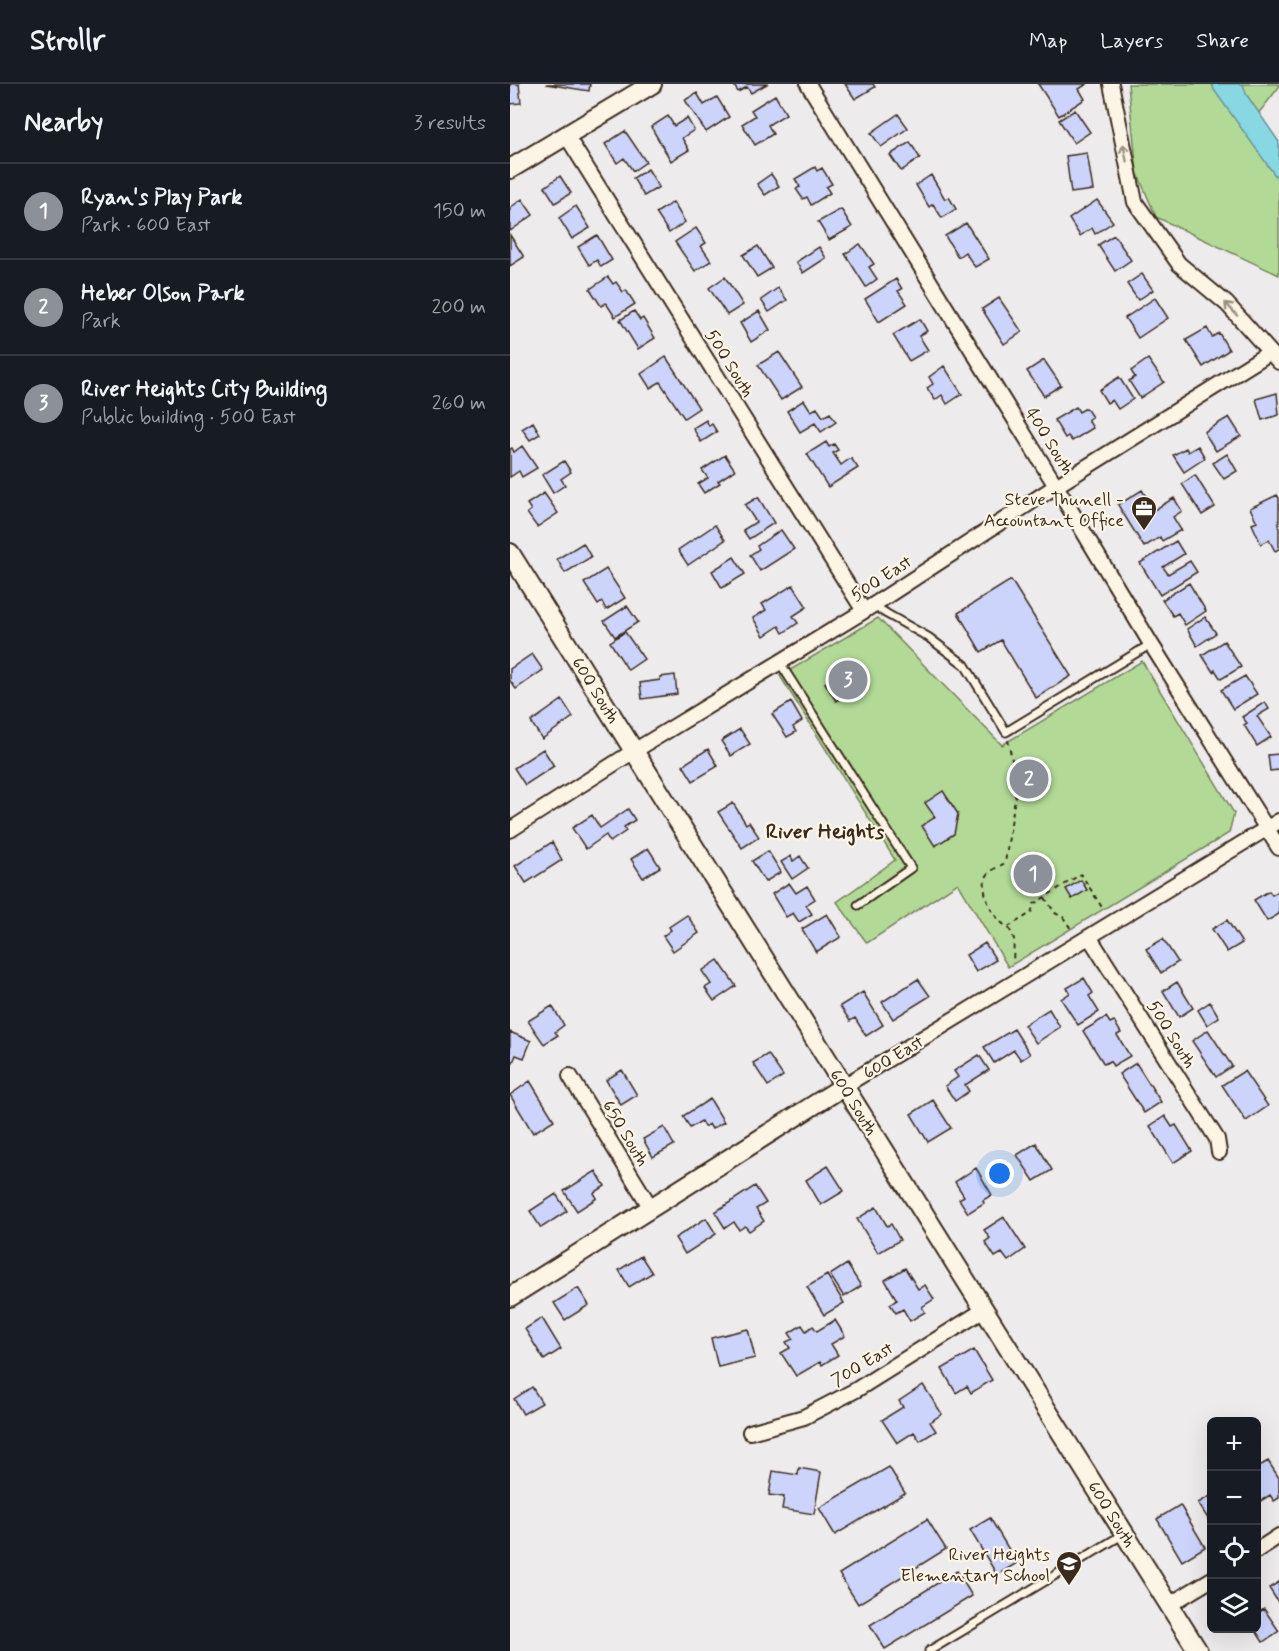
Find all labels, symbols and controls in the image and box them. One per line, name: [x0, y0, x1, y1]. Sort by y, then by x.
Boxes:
text: Strollr: [30, 23, 105, 60]
text: Map: [1029, 27, 1067, 55]
text: Layers: [1100, 27, 1163, 55]
text: Share: [1196, 27, 1249, 55]
text: Nearby: [24, 106, 103, 140]
text: 3 results: [414, 110, 486, 137]
one-way arrow: [1119, 143, 1130, 163]
text: Ryan's Play Park: [81, 184, 242, 212]
text: 1: [39, 198, 48, 225]
text: 150 m: [433, 198, 486, 225]
text: Park · 600 East: [81, 212, 211, 239]
text: Heber Olson Park: [81, 280, 245, 308]
text: 2: [39, 294, 48, 321]
text: 200 m: [431, 294, 486, 321]
one-way arrow: [1224, 302, 1238, 317]
text: Park: [81, 308, 121, 335]
street label: 500 South: [699, 325, 759, 402]
text: River Heights City Building: [81, 376, 327, 404]
text: 3: [39, 390, 48, 417]
text: 260 m: [432, 390, 486, 417]
street label: 400 South: [1019, 403, 1079, 480]
text: Public building · 500 East: [81, 404, 296, 431]
place label: Steve Thunell - Accountant Office: [984, 488, 1124, 533]
office icon: Steve Thunell - Accountant Office: [1129, 494, 1159, 532]
street label: 500 East: [846, 550, 917, 608]
street label: 600 South: [565, 653, 625, 728]
pin: 3: [828, 658, 868, 702]
pin: 2: [1010, 756, 1048, 802]
district label: River Heights: [766, 818, 885, 846]
pin: 1: [1014, 852, 1052, 896]
street label: 500 South: [1141, 996, 1201, 1073]
street label: 600 East: [859, 1030, 929, 1085]
street label: 600 South: [823, 1065, 883, 1140]
street label: 650 South: [596, 1096, 654, 1171]
your location: [985, 1159, 1014, 1188]
street label: 700 East: [827, 1337, 899, 1393]
map controls: [1207, 1417, 1261, 1633]
button: +: [1207, 1417, 1261, 1471]
button: −: [1207, 1471, 1261, 1525]
street label: 600 South: [1081, 1477, 1141, 1552]
button: locate: [1207, 1525, 1261, 1579]
place label: River Heights Elementary School: [900, 1543, 1050, 1588]
school or university icon: River Heights Elementary School: [1054, 1549, 1084, 1587]
button: layers: [1207, 1579, 1261, 1633]

